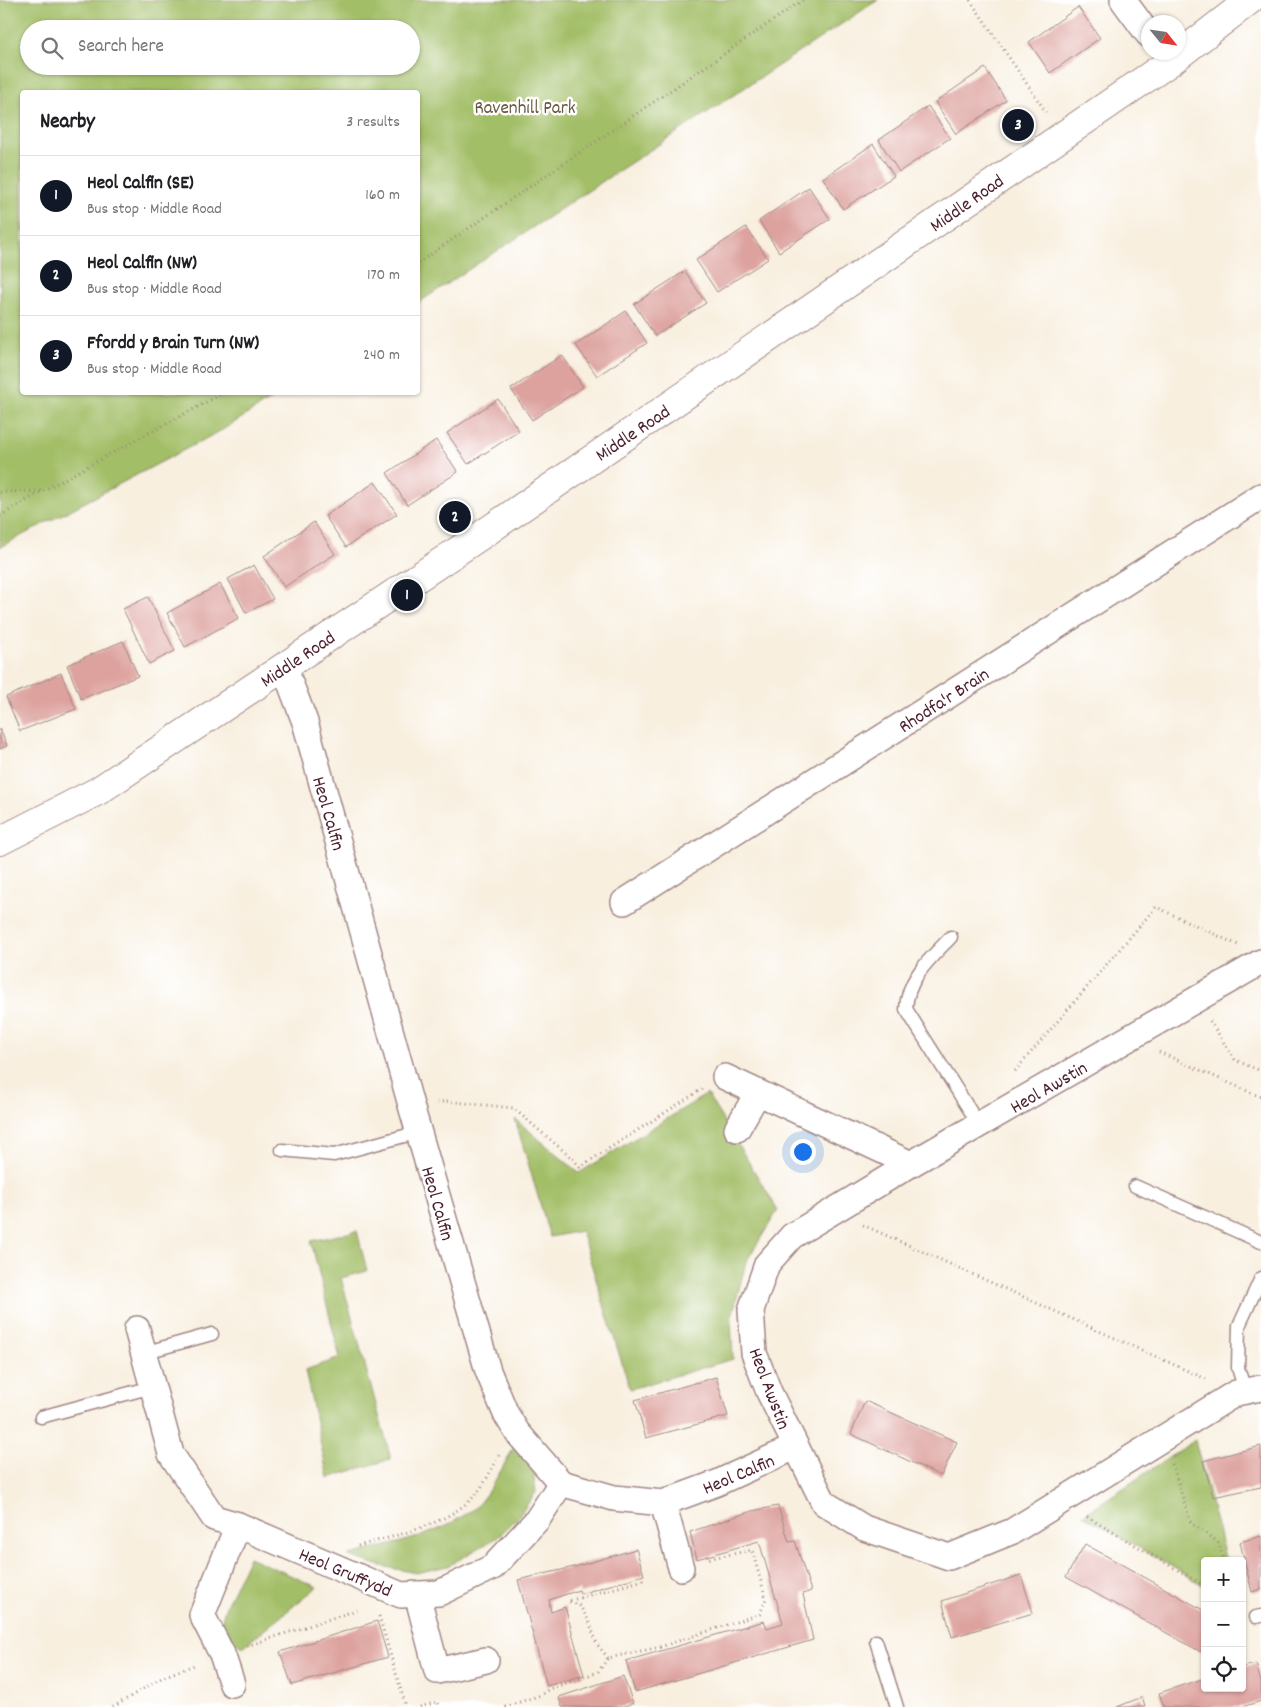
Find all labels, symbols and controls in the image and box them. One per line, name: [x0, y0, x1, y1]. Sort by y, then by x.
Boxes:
north arrow: [1141, 15, 1186, 60]
search box: [20, 20, 420, 75]
icon: search: [38, 34, 66, 62]
text: Search here: [78, 34, 164, 61]
park label: Ravenhill Park: [474, 96, 576, 123]
pin: 3: [1002, 106, 1034, 144]
text: Nearby: [40, 108, 95, 138]
text: 3 results: [346, 111, 400, 134]
street label: Middle Road: [925, 169, 1011, 240]
text: Heol Calfin (SE): [87, 171, 194, 198]
text: 1: [54, 184, 58, 207]
text: 160 m: [365, 184, 400, 207]
text: Bus stop · Middle Road: [87, 198, 222, 221]
text: Heol Calfin (NW): [87, 251, 197, 278]
text: 2: [53, 264, 60, 287]
text: 170 m: [367, 264, 400, 287]
text: Bus stop · Middle Road: [87, 278, 222, 301]
text: Ffordd y Brain Turn (NW): [87, 331, 259, 358]
text: 3: [52, 344, 60, 367]
text: 240 m: [363, 344, 400, 367]
text: Bus stop · Middle Road: [87, 358, 222, 381]
street label: Middle Road: [591, 400, 677, 470]
pin: 2: [439, 498, 471, 536]
pin: 1: [391, 576, 423, 614]
street label: Middle Road: [256, 626, 342, 696]
street label: Rhodfa'r Brain: [894, 662, 996, 741]
street label: Heol Calfin: [303, 774, 350, 854]
street label: Heol Awstin: [1006, 1056, 1093, 1122]
your location: [790, 1139, 816, 1165]
street label: Heol Calfin: [412, 1164, 459, 1244]
street label: Heol Awstin: [740, 1345, 796, 1434]
street label: Heol Calfin: [699, 1449, 780, 1503]
street label: Heol Gruffydd: [294, 1543, 395, 1606]
map controls: [1201, 1557, 1246, 1692]
button: +: [1201, 1557, 1246, 1602]
button: −: [1201, 1602, 1246, 1647]
button: locate: [1201, 1647, 1246, 1692]

